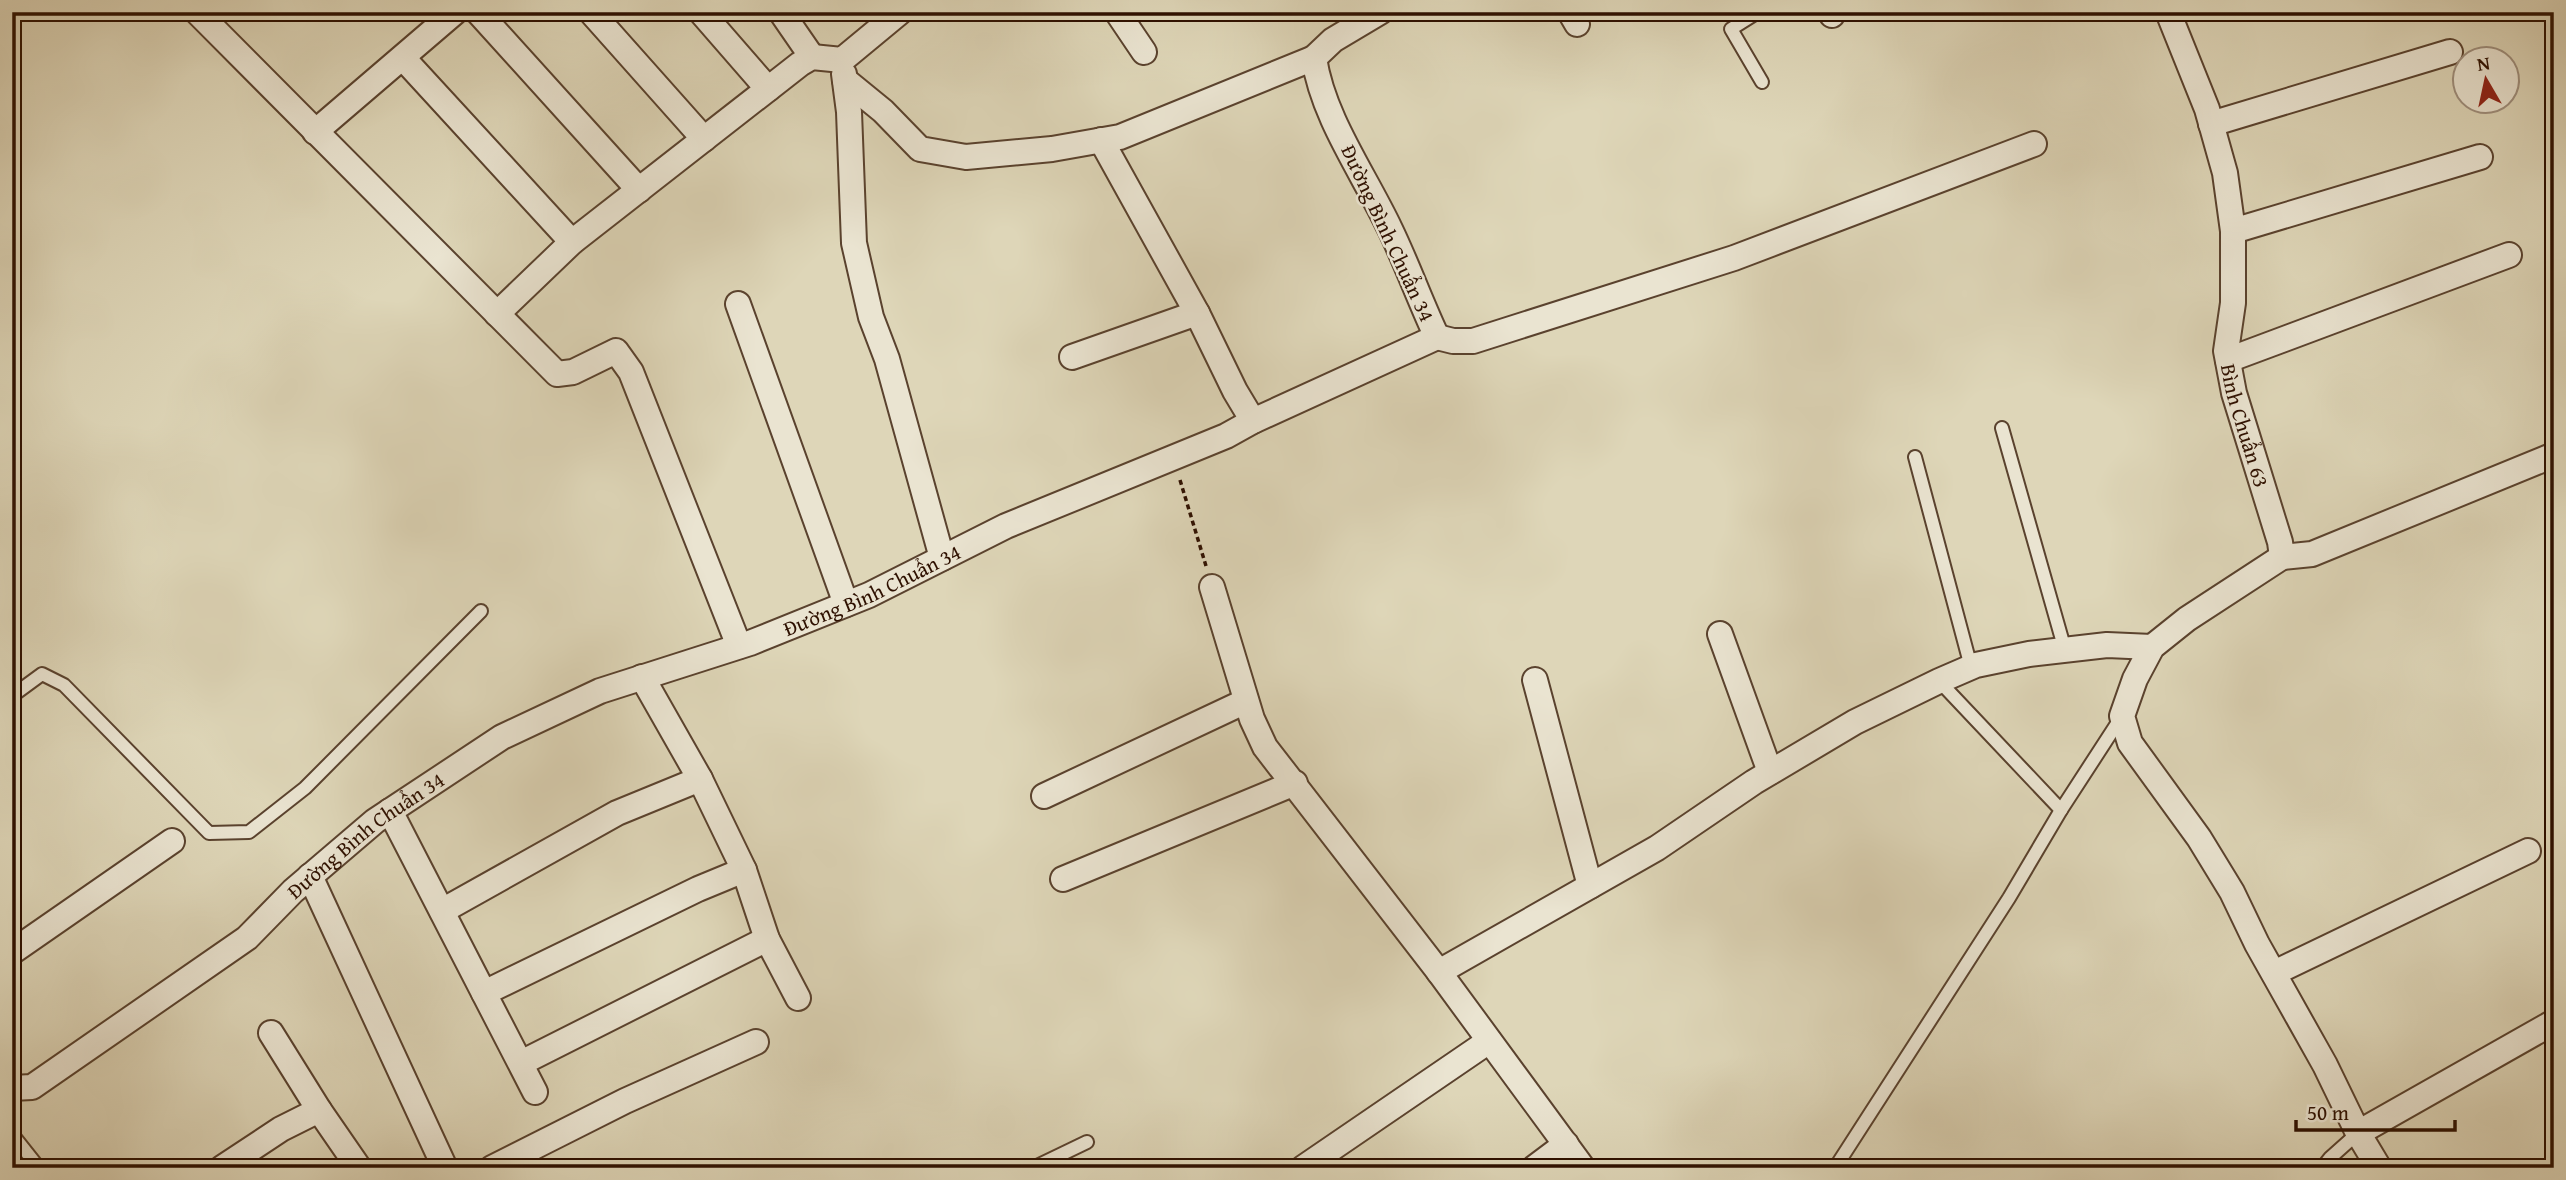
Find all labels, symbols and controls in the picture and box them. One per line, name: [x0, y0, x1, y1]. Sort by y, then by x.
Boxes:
north arrow: [2450, 46, 2520, 116]
text: N: [2475, 48, 2492, 78]
street label: Đường Bình Chuẩn 34: [1333, 140, 1443, 326]
street label: Bình Chuẩn 63: [2213, 361, 2278, 491]
street label: Đường Bình Chuẩn 34: [778, 536, 966, 644]
street label: Đường Bình Chuẩn 34: [280, 764, 450, 906]
scale bar: [2296, 1089, 2456, 1133]
text: 50 m: [2307, 1097, 2349, 1128]

